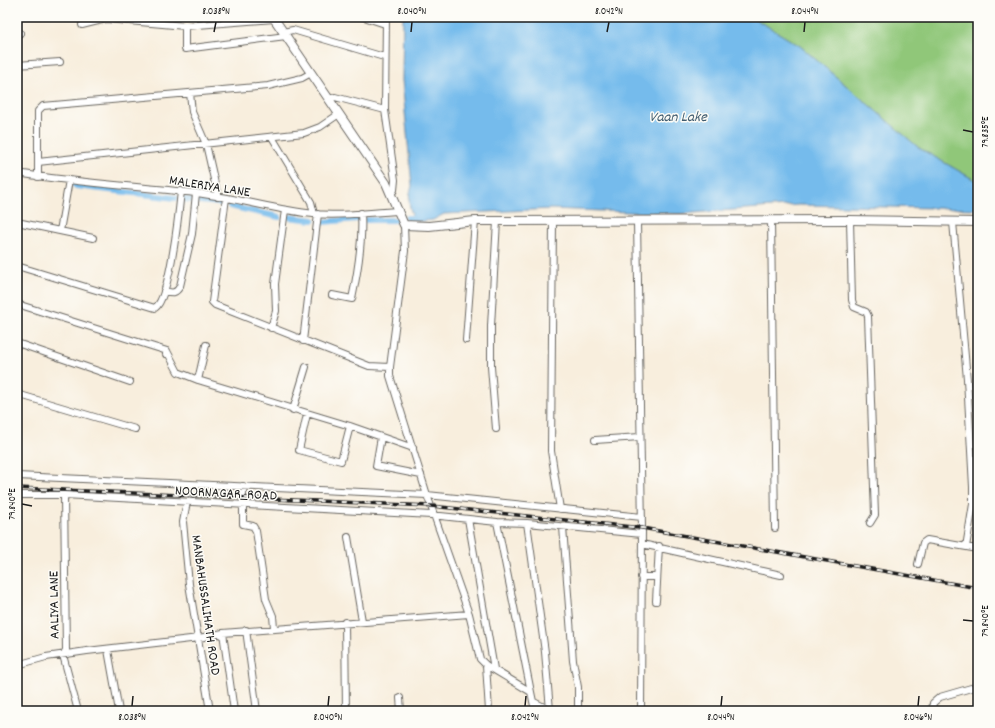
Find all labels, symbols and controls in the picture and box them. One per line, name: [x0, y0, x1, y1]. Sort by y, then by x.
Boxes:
text: 8.038°N: [202, 5, 230, 19]
text: 8.040°N: [398, 5, 426, 19]
text: 8.042°N: [595, 5, 623, 19]
text: 8.044°N: [791, 5, 819, 19]
water label: Vaan Lake: [649, 107, 708, 129]
text: 79.835°E: [979, 116, 993, 147]
street label: MALERIYA LANE: [168, 171, 252, 203]
street label: NOORNAGAR_ROAD: [174, 481, 277, 507]
text: 79.840°E: [6, 488, 20, 520]
street label: MANBAHUSSALIHATH ROAD: [185, 534, 225, 677]
street label: AALIYA LANE: [44, 570, 66, 639]
text: 79.840°E: [979, 605, 993, 637]
text: 8.038°N: [118, 711, 146, 725]
text: 8.040°N: [314, 711, 342, 725]
text: 8.042°N: [511, 711, 539, 725]
text: 8.044°N: [707, 711, 735, 725]
text: 8.046°N: [904, 711, 932, 725]

